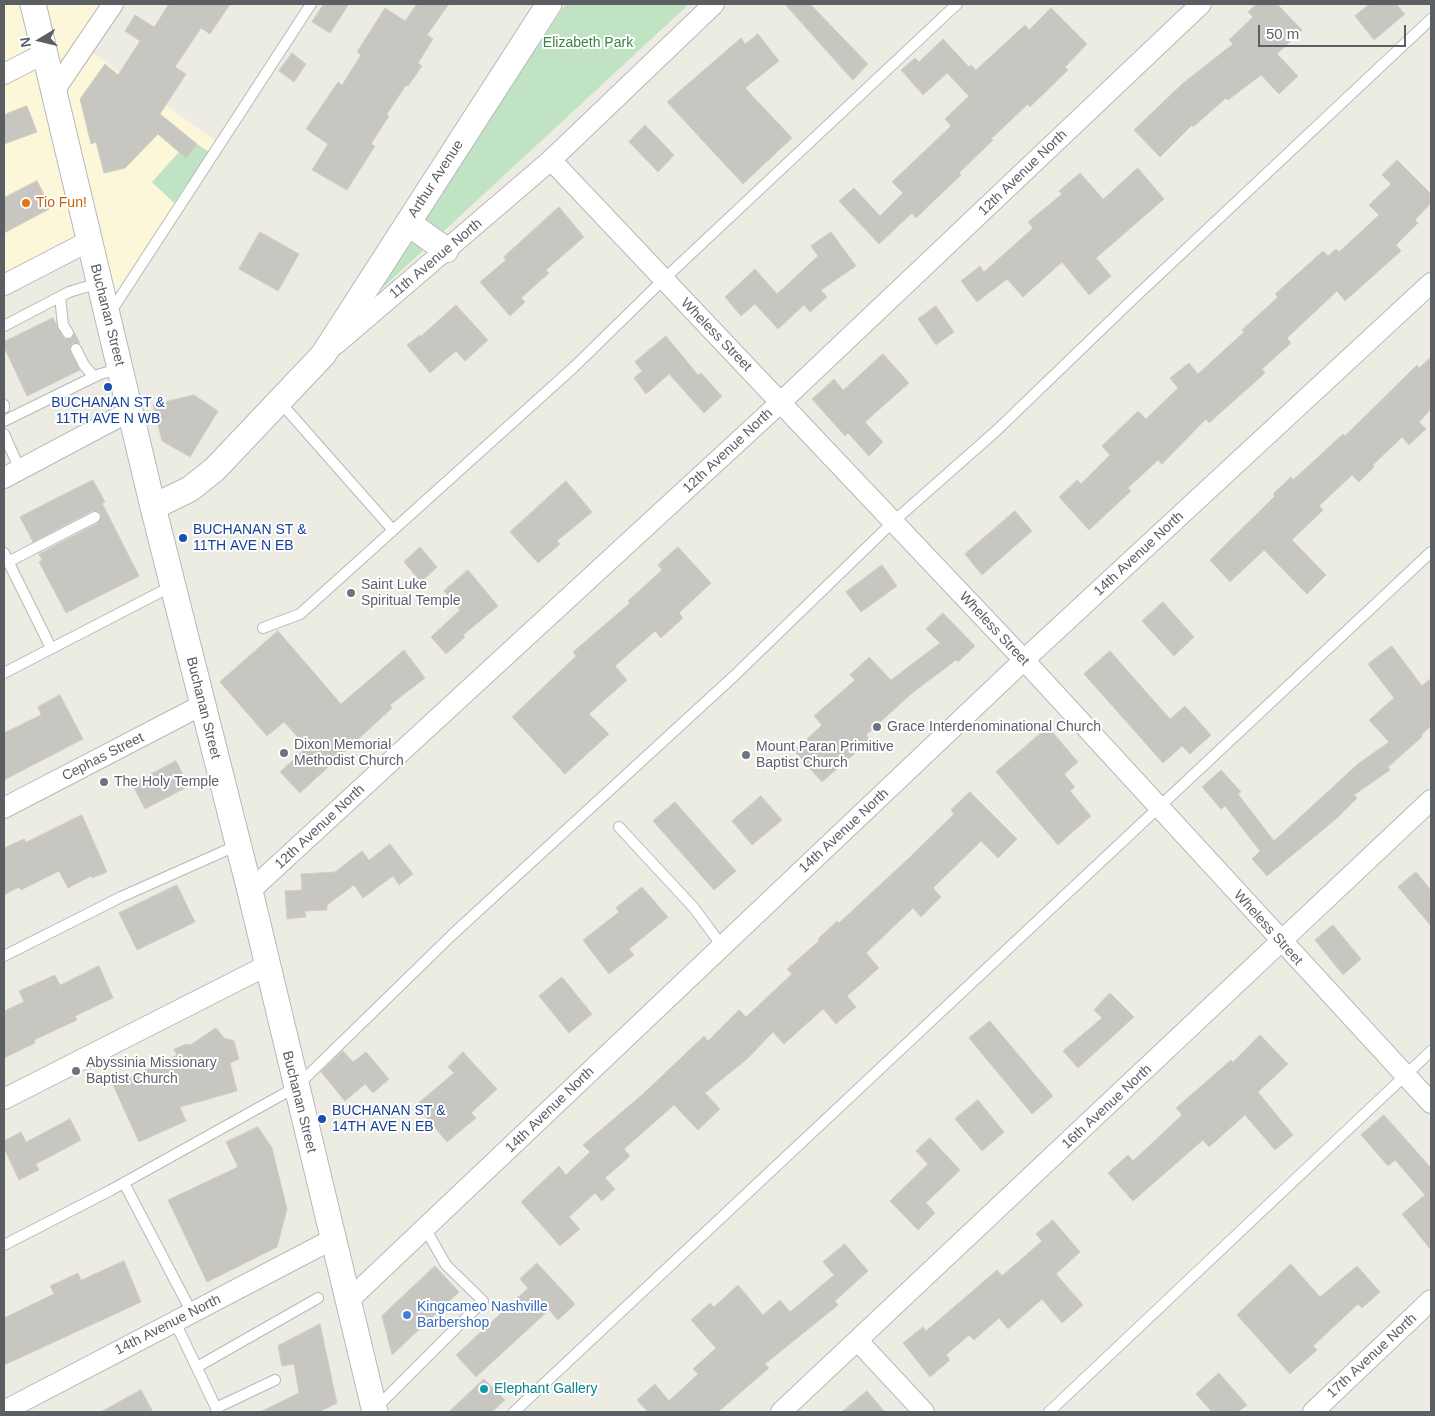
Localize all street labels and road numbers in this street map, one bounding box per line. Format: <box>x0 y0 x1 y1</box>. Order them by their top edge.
street label: 12th Avenue North <box>975 126 1071 220</box>
street label: Arthur Avenue <box>405 137 467 221</box>
street label: 11th Avenue North <box>386 215 486 303</box>
street label: Buchanan Street <box>86 262 128 368</box>
street label: Wheless Street <box>677 295 755 375</box>
street label: 12th Avenue North <box>680 405 776 497</box>
street label: 14th Avenue North <box>1091 508 1187 600</box>
street label: Wheless Street <box>955 589 1033 669</box>
street label: Buchanan Street <box>182 655 224 761</box>
street label: Cephas Street <box>59 729 147 785</box>
street label: 12th Avenue North <box>272 781 368 873</box>
street label: 14th Avenue North <box>796 785 892 877</box>
street label: Wheless Street <box>1230 887 1306 969</box>
street label: Buchanan Street <box>278 1049 320 1155</box>
street label: 16th Avenue North <box>1059 1061 1155 1153</box>
street label: 14th Avenue North <box>502 1063 598 1157</box>
street label: 14th Avenue North <box>112 1291 224 1359</box>
street label: 17th Avenue North <box>1324 1310 1420 1402</box>

